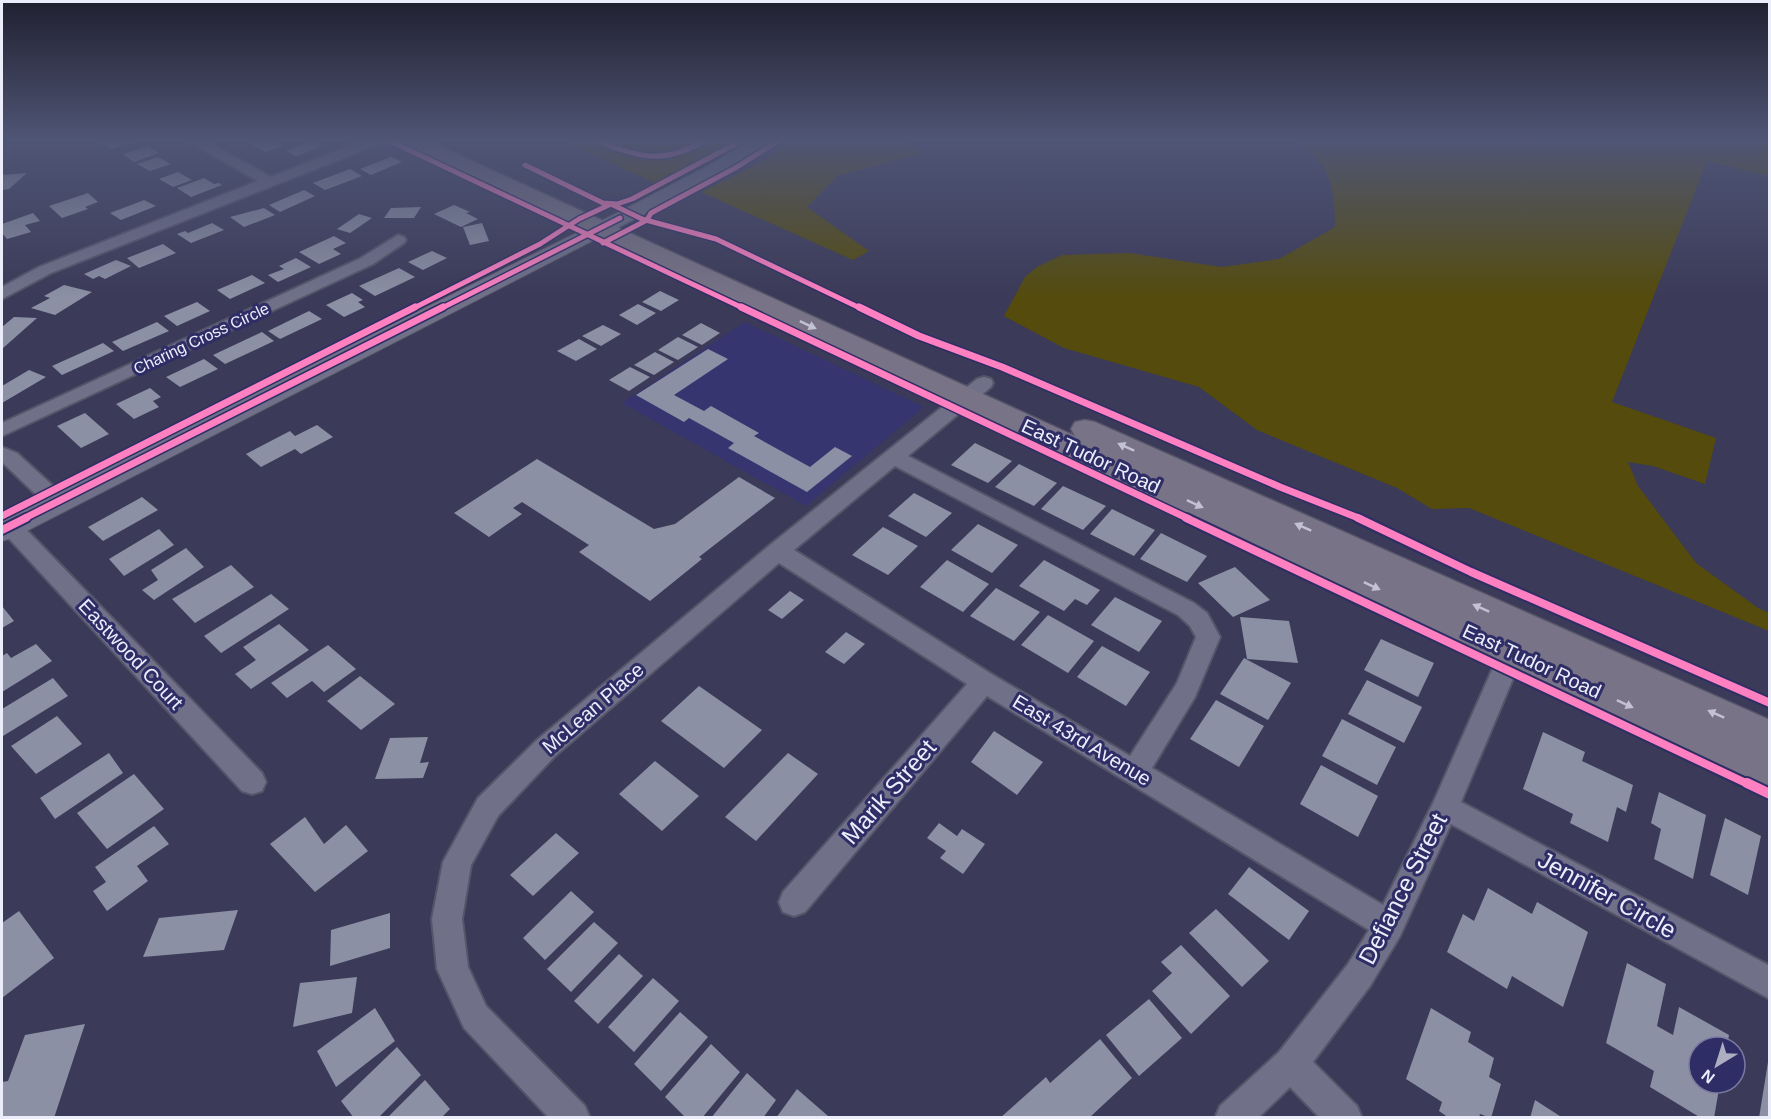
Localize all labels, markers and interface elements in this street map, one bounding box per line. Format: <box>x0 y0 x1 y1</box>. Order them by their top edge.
street label: Charing Cross Circle <box>131 300 272 377</box>
one-way arrow <box>800 320 818 330</box>
street label: East Tudor Road <box>1018 414 1164 498</box>
one-way arrow <box>1116 442 1134 452</box>
one-way arrow <box>1186 500 1203 509</box>
one-way arrow <box>1295 523 1312 532</box>
one-way arrow <box>1363 582 1380 591</box>
street label: Eastwood Court <box>74 594 188 714</box>
one-way arrow <box>1472 602 1490 612</box>
street label: East Tudor Road <box>1459 619 1605 703</box>
street label: McLean Place <box>538 658 648 758</box>
street label: East 43rd Avenue <box>1009 690 1155 790</box>
one-way arrow <box>1616 699 1633 708</box>
one-way arrow <box>1708 709 1725 718</box>
street label: Marik Street <box>836 734 941 849</box>
street label: Defiance Street <box>1353 809 1452 969</box>
street label: Jennifer Circle <box>1534 846 1681 944</box>
north arrow <box>1687 1035 1747 1095</box>
text: N <box>1698 1066 1718 1087</box>

